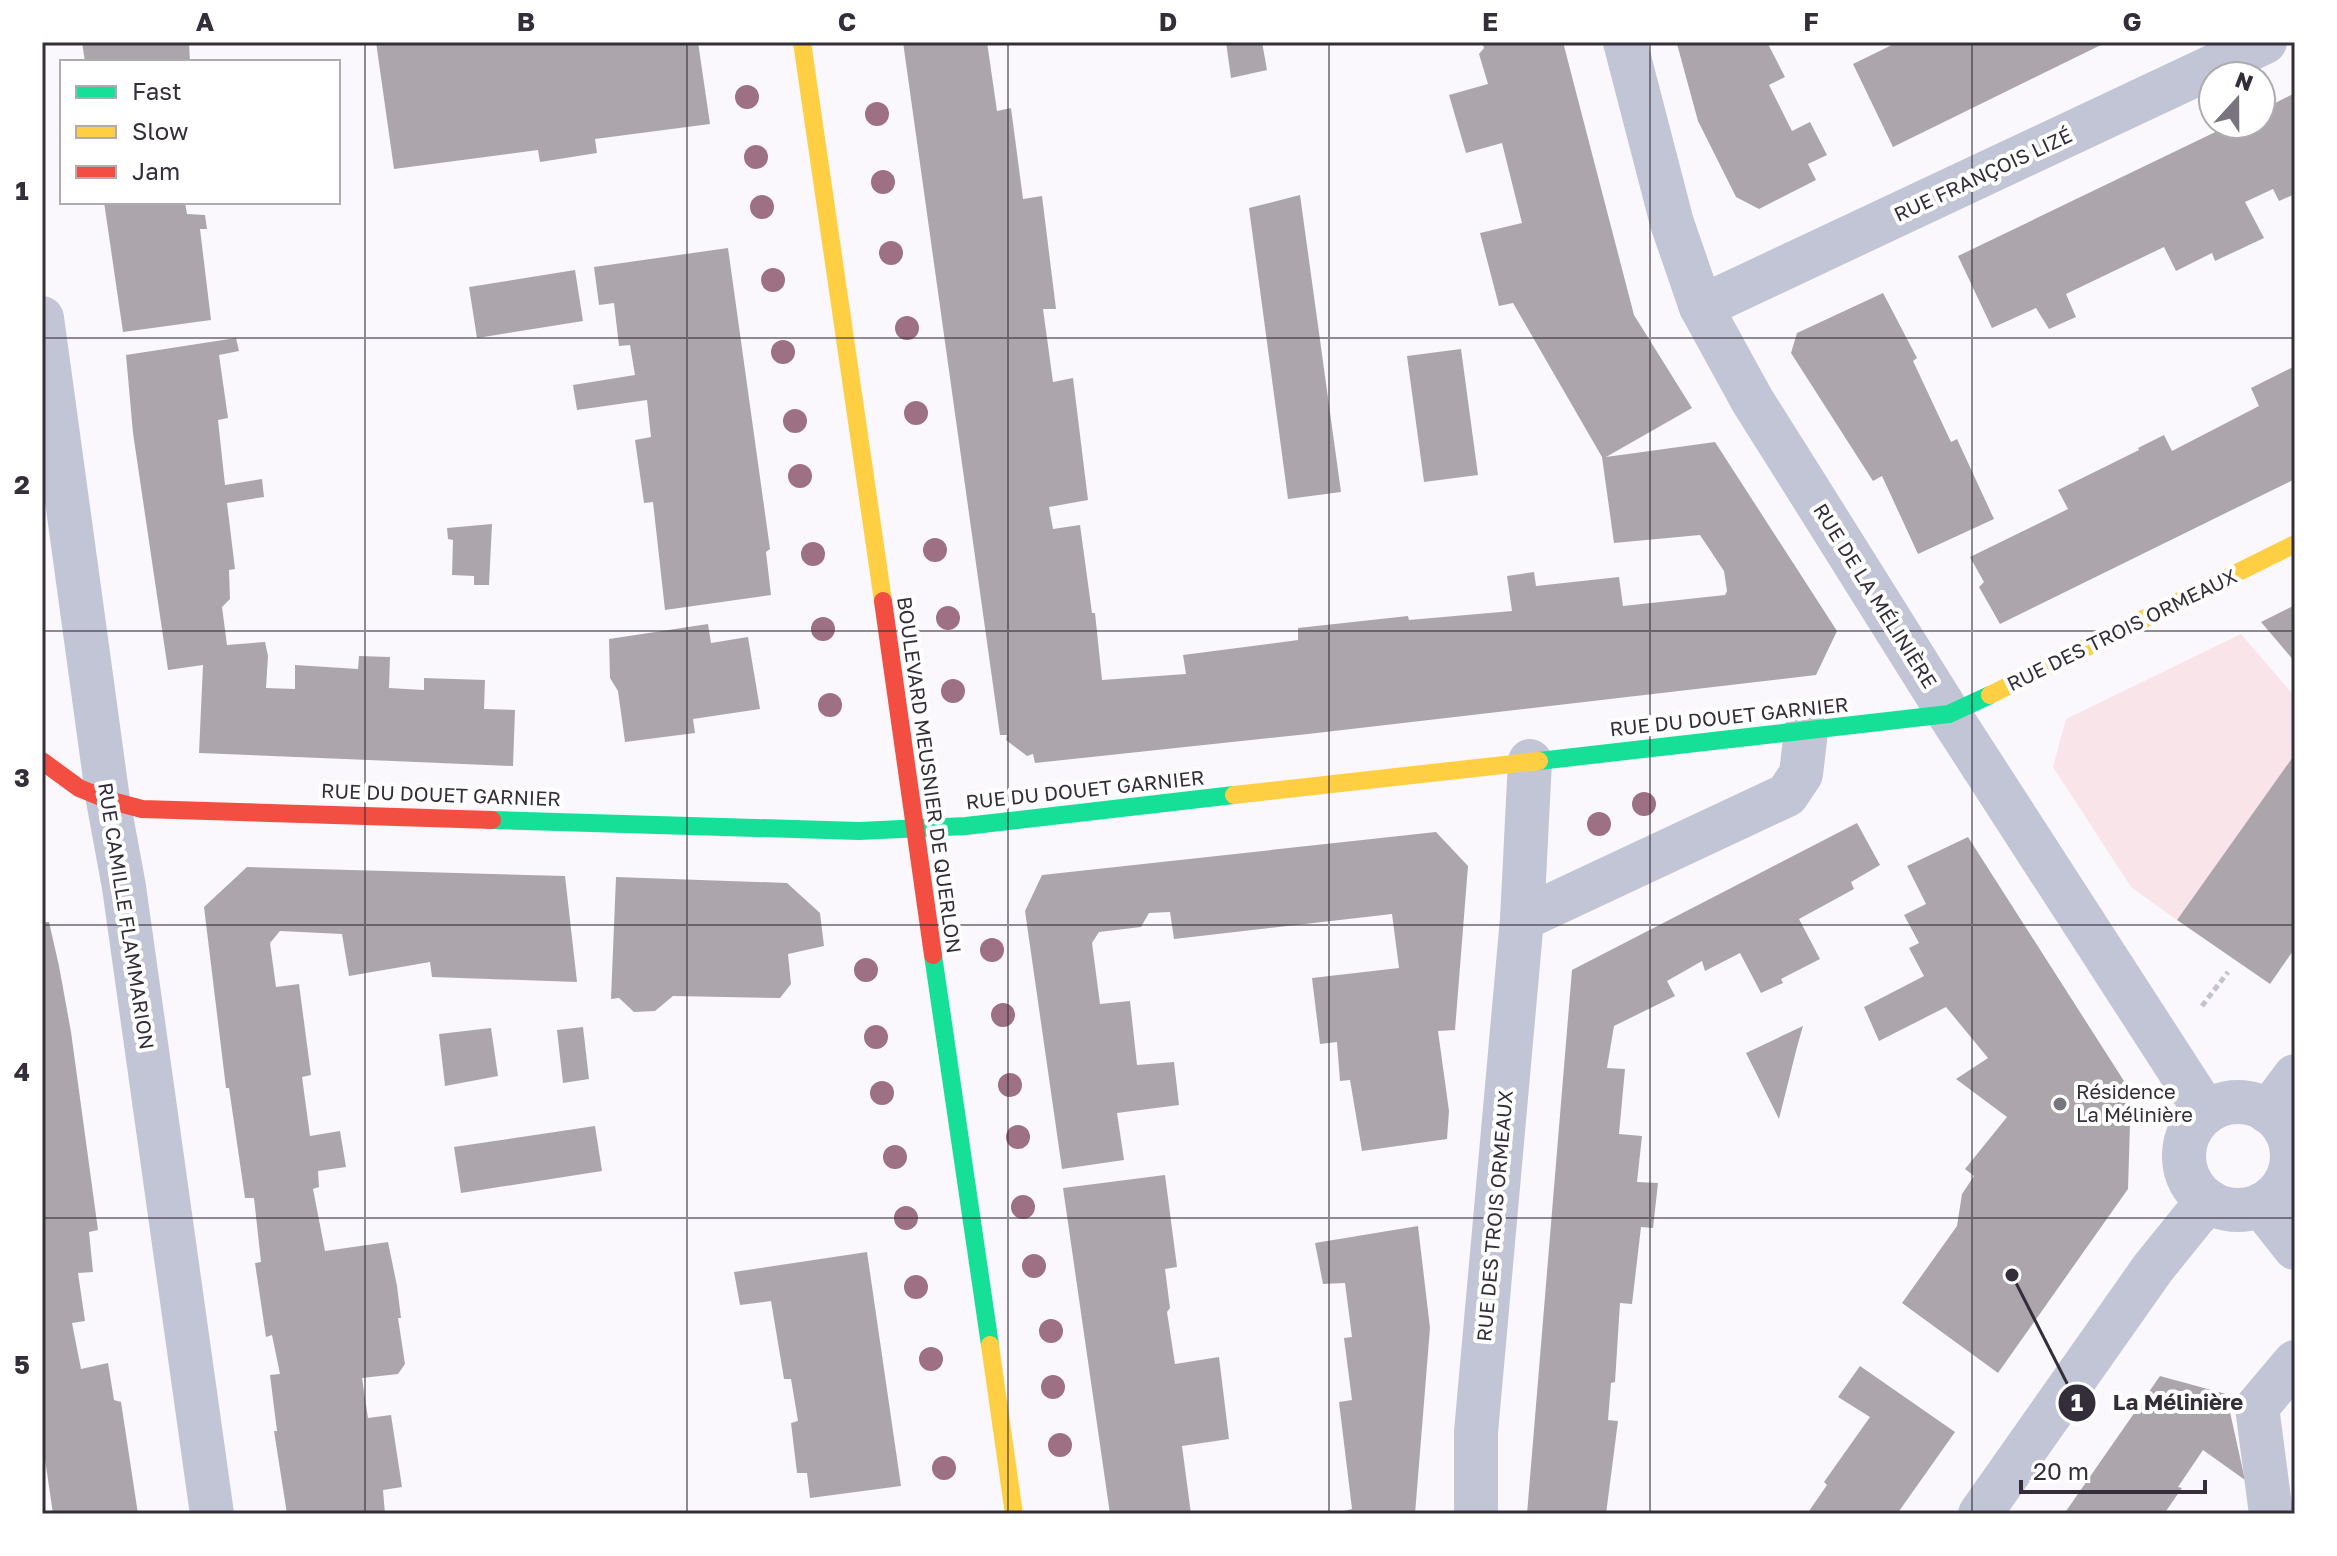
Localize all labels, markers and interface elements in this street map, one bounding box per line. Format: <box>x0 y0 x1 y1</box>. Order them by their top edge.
text: A <box>196 6 215 37</box>
text: B <box>517 6 535 37</box>
text: C <box>838 6 856 37</box>
text: D <box>1159 6 1177 37</box>
text: E <box>1482 6 1498 37</box>
text: F <box>1803 6 1819 37</box>
text: G <box>2122 6 2142 37</box>
legend <box>60 60 340 204</box>
north arrow <box>2197 60 2277 140</box>
text: N <box>2232 65 2257 96</box>
text: Fast <box>132 76 182 105</box>
text: Slow <box>132 116 188 145</box>
street label: RUE FRANÇOIS LIZÉ <box>1890 122 2075 226</box>
text: Jam <box>132 156 180 185</box>
text: 1 <box>15 175 29 206</box>
text: 2 <box>14 469 30 500</box>
street label: RUE DE LA MÉLINIÈRE <box>1809 499 1943 692</box>
street label: RUE DES TROIS ORMEAUX <box>2003 563 2240 695</box>
street label: BOULEVARD MEUSNIER DE QUERLON <box>893 595 967 955</box>
street label: RUE DU DOUET GARNIER <box>1608 692 1849 740</box>
text: 3 <box>14 762 30 793</box>
street label: RUE DU DOUET GARNIER <box>964 765 1205 813</box>
street label: RUE DU DOUET GARNIER <box>321 778 561 810</box>
street label: RUE CAMILLE FLAMMARION <box>94 780 160 1051</box>
text: 4 <box>14 1056 30 1087</box>
place label: Résidence La Mélinière <box>2076 1079 2193 1126</box>
street label: RUE DES TROIS ORMEAUX <box>1471 1089 1517 1343</box>
marker: Résidence La Mélinière <box>2051 1095 2069 1113</box>
text: 5 <box>14 1349 30 1380</box>
callout: La Mélinière <box>2057 1380 2260 1426</box>
text: 1 <box>2071 1387 2083 1416</box>
text: La Mélinière <box>2113 1388 2243 1415</box>
scale bar <box>2021 1444 2205 1494</box>
text: 20 m <box>2033 1456 2089 1485</box>

